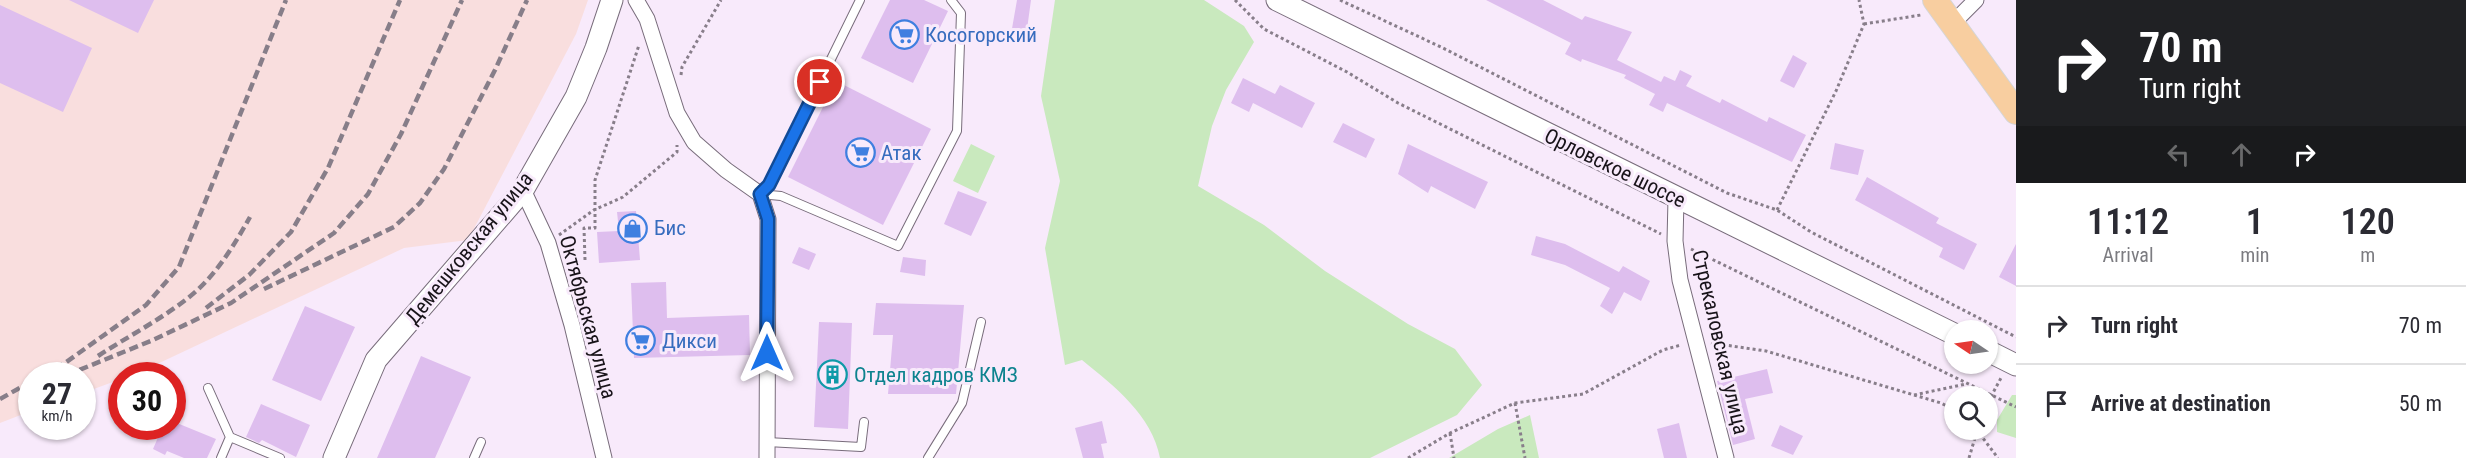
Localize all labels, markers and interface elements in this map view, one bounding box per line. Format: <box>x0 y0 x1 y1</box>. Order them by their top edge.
supermarket icon: Косогорский <box>888 19 920 51</box>
place label: Косогорский <box>925 23 1037 47</box>
text: 70 m <box>2139 23 2222 72</box>
icon: right <box>2040 24 2118 102</box>
pin <box>794 56 845 107</box>
icon: arrive <box>803 65 836 98</box>
text: Turn right <box>2139 73 2241 105</box>
street label: Орловское шоссе <box>1541 123 1690 213</box>
supermarket icon: Атак <box>844 137 876 169</box>
icon: left <box>2162 138 2195 171</box>
icon: ahead <box>2225 138 2258 171</box>
icon: right <box>2288 138 2321 171</box>
place label: Атак <box>881 141 921 165</box>
street label: Демешковская улица <box>400 167 538 329</box>
text: 11:12 <box>2087 201 2169 243</box>
text: 1 <box>2246 201 2264 243</box>
text: 120 <box>2341 201 2395 243</box>
shop icon: Бис <box>617 212 649 244</box>
place label: Бис <box>654 216 686 240</box>
street label: Октябрьская улица <box>555 233 621 401</box>
text: Arrival <box>2103 243 2154 267</box>
text: min <box>2240 243 2269 267</box>
text: m <box>2360 243 2375 267</box>
street label: Стрекаловская улица <box>1687 247 1753 437</box>
icon: right <box>2040 309 2073 342</box>
text: Turn right <box>2091 313 2178 338</box>
text: 70 m <box>2399 313 2442 338</box>
north arrow <box>1944 320 1998 374</box>
map controls <box>1944 320 1998 440</box>
position arrow <box>735 321 799 385</box>
supermarket icon: Дикси <box>625 325 657 357</box>
place label: Дикси <box>662 329 717 353</box>
building icon: Отдел кадров КМЗ <box>817 359 849 391</box>
speed limit sign: 30 <box>108 362 186 440</box>
place label: Отдел кадров КМЗ <box>854 363 1018 387</box>
text: 27 <box>42 376 72 411</box>
button: search <box>1944 386 1998 440</box>
icon: arrive <box>2040 387 2073 420</box>
text: Arrive at destination <box>2091 391 2271 416</box>
text: 50 m <box>2399 391 2442 416</box>
text: km/h <box>42 407 72 425</box>

